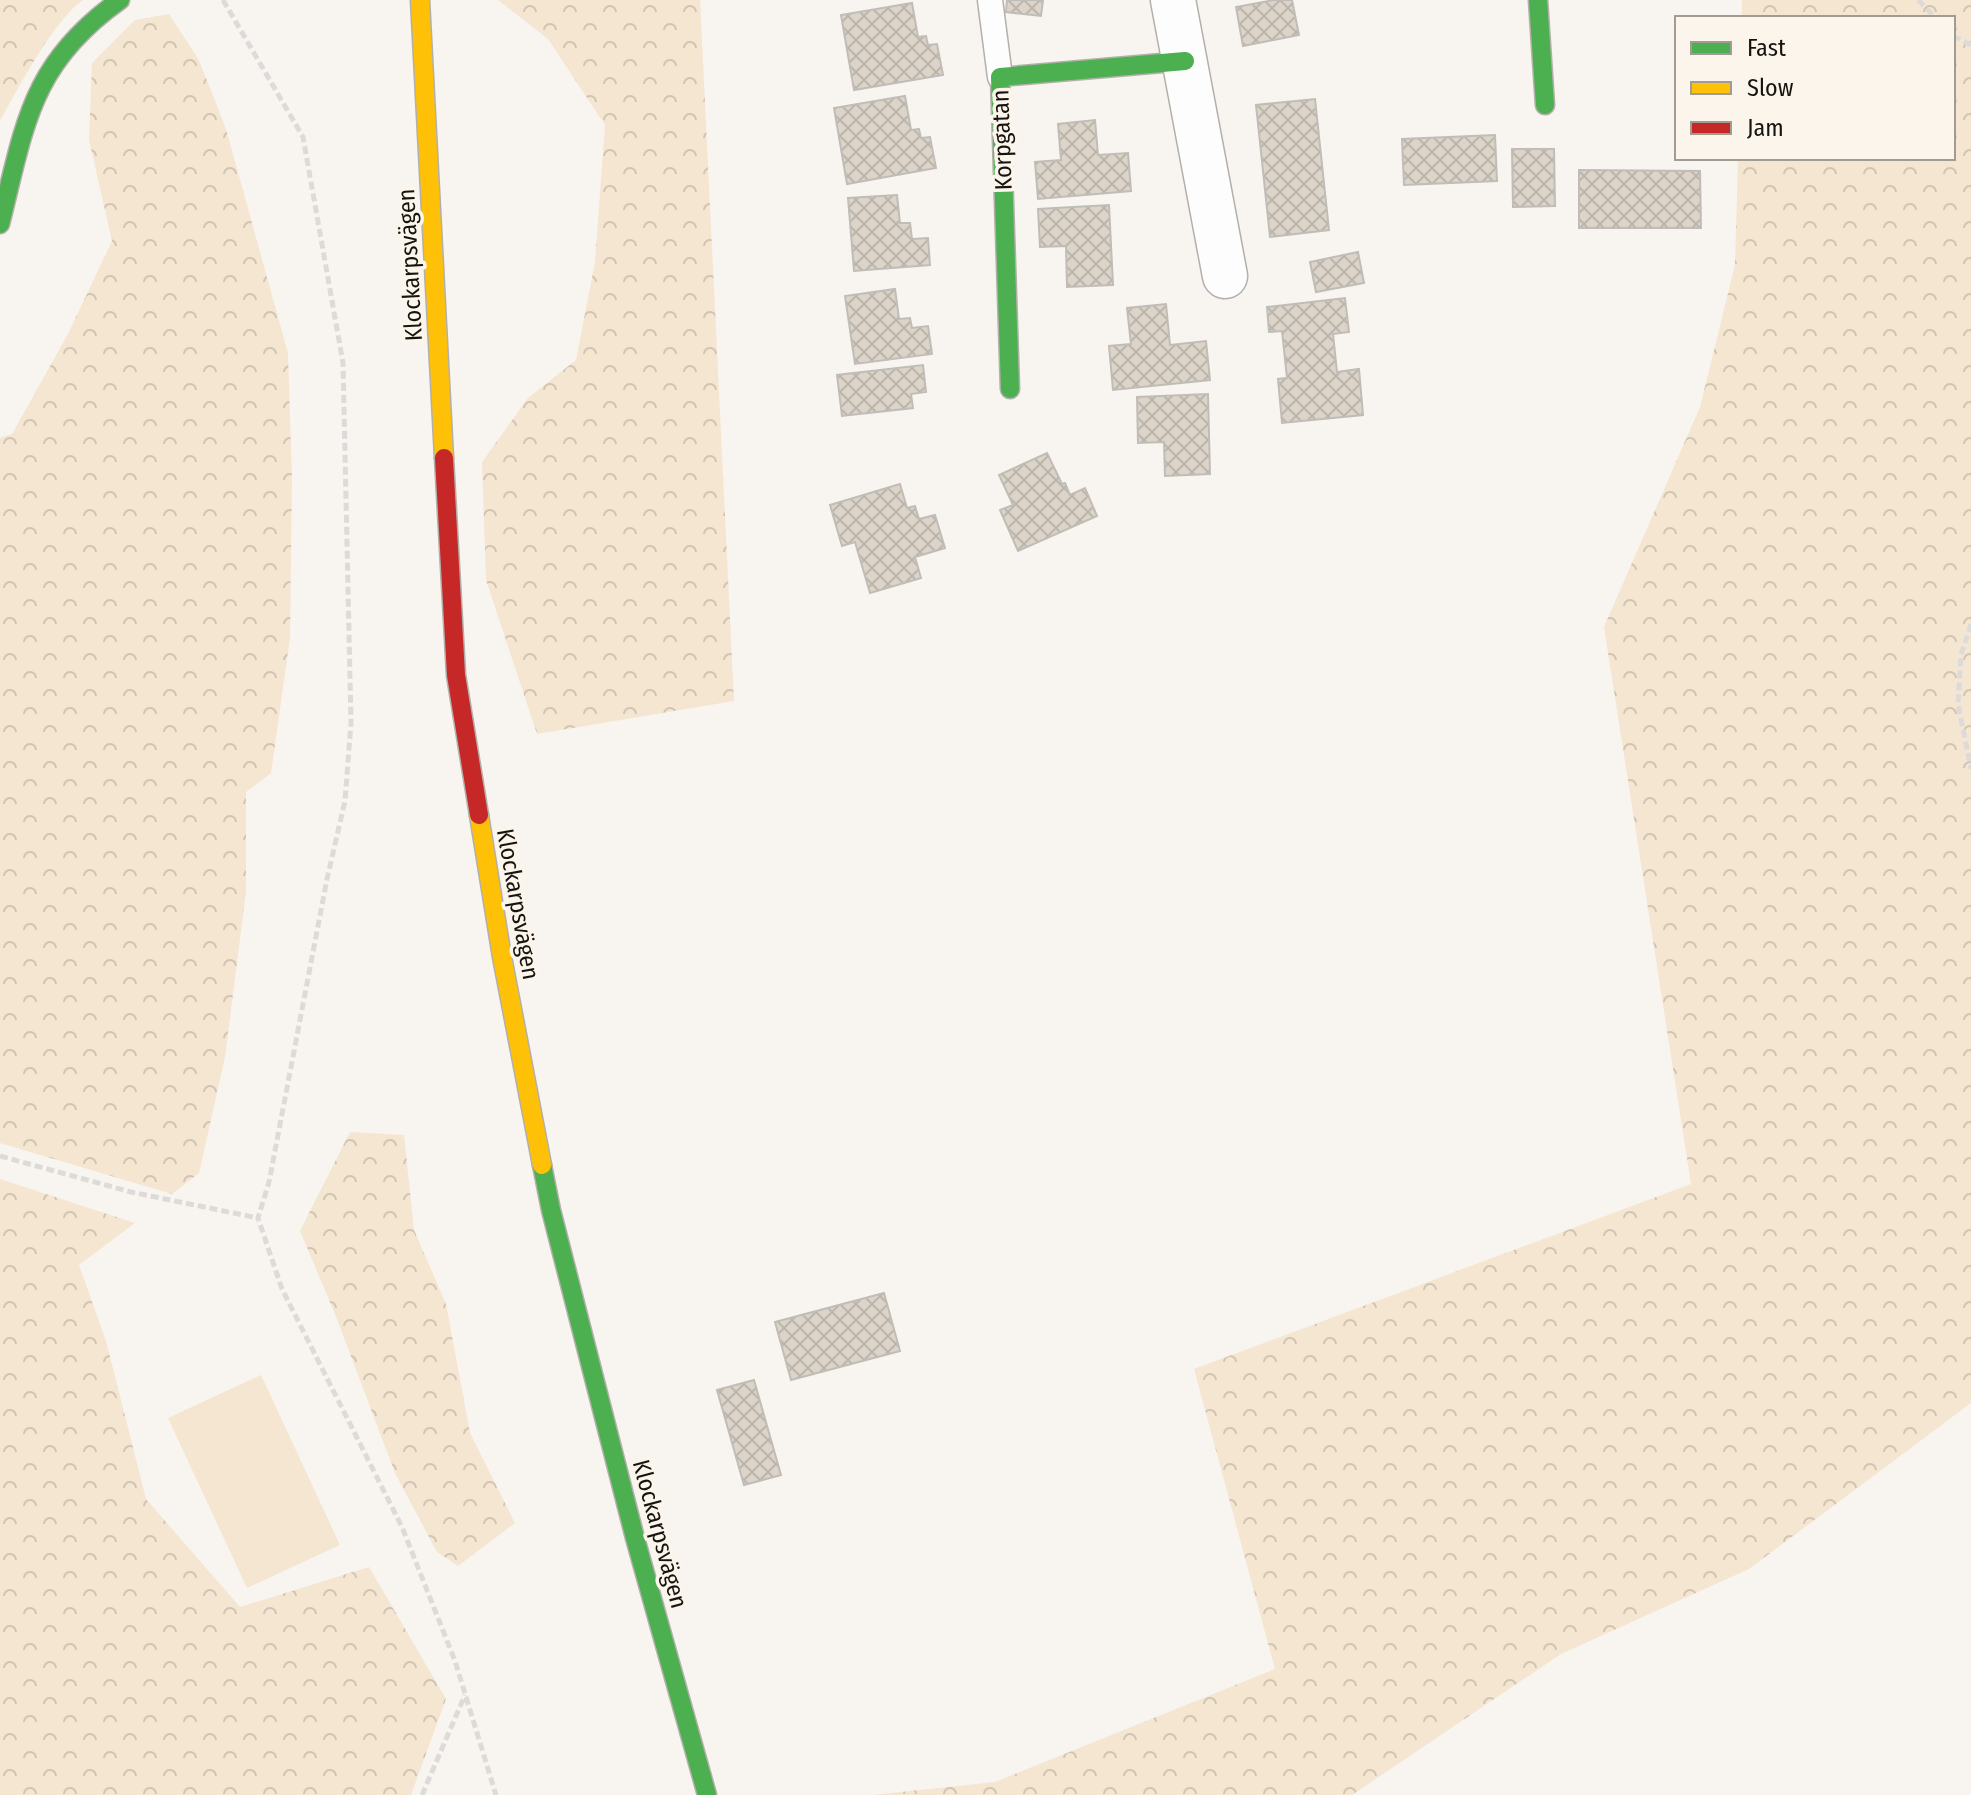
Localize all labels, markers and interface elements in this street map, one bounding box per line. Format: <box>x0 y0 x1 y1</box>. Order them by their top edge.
legend <box>1675 16 1955 160</box>
text: Fast <box>1747 34 1786 62</box>
text: Slow <box>1747 74 1794 102</box>
street label: Korpgatan <box>986 89 1018 191</box>
text: Jam <box>1747 114 1784 142</box>
street label: Klockarpsvägen <box>392 188 428 342</box>
street label: Klockarpsvägen <box>491 826 545 982</box>
street label: Klockarpsvägen <box>627 1457 693 1611</box>

